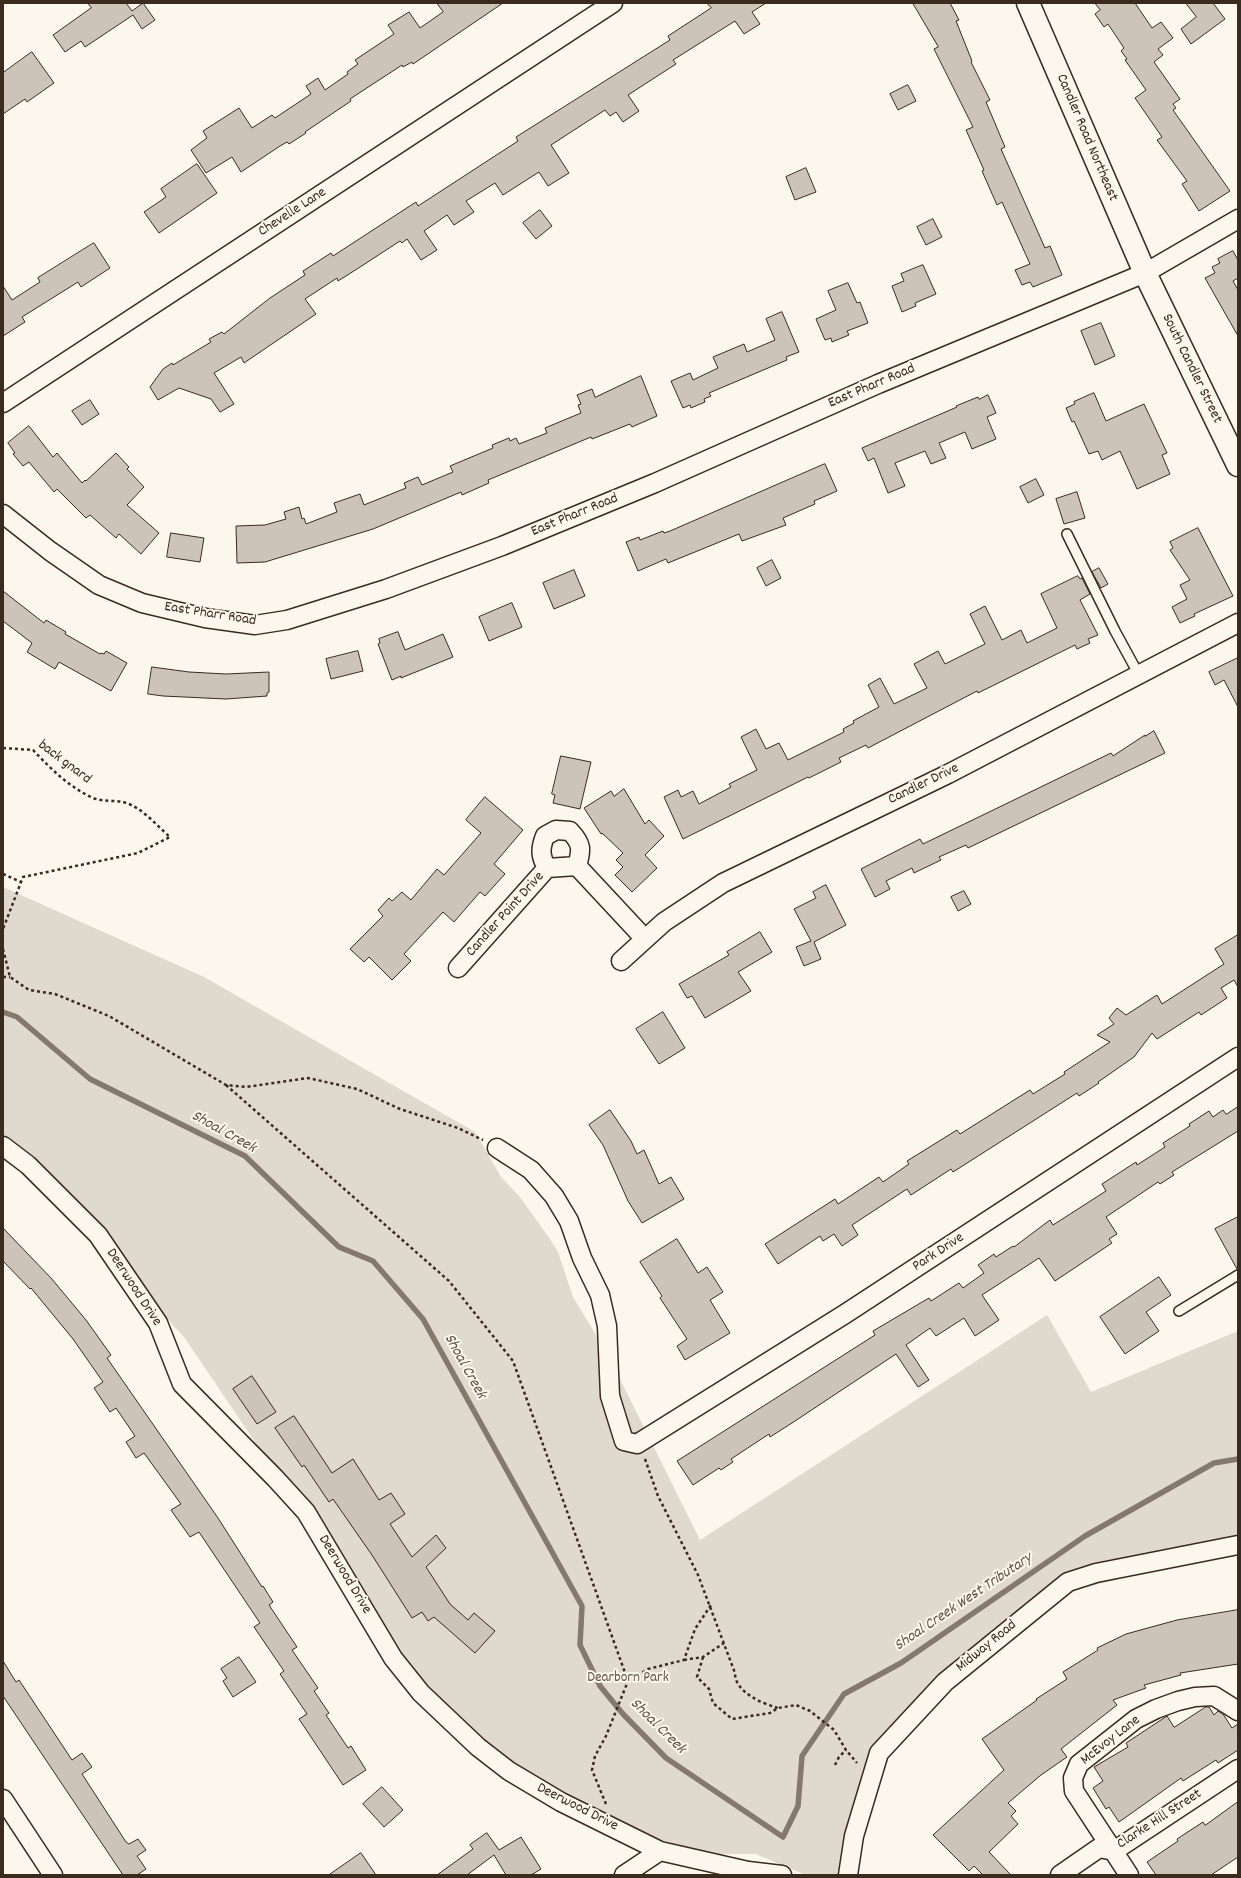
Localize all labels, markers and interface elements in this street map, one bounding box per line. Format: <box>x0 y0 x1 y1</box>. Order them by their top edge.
street label: Candler Road Northeast <box>1051 72 1121 204</box>
street label: Chevelle Lane <box>256 184 330 242</box>
street label: South Candler Street <box>1157 311 1225 427</box>
street label: East Pharr Road <box>826 361 918 413</box>
street label: East Pharr Road <box>529 490 621 542</box>
street label: East Pharr Road <box>163 599 257 631</box>
street label: back gnard <box>34 737 94 789</box>
street label: Candler Drive <box>886 760 962 810</box>
street label: Candler Point Drive <box>463 869 549 961</box>
water label: Shoal Creek <box>187 1107 259 1159</box>
street label: Park Drive <box>910 1230 968 1276</box>
street label: Deerwood Drive <box>101 1246 165 1330</box>
water label: Shoal Creek <box>438 1331 490 1403</box>
street label: Deerwood Drive <box>313 1532 375 1618</box>
water label: Shoal Creek West Tributary <box>891 1550 1037 1656</box>
street label: Midway Road <box>953 1617 1021 1677</box>
park label: Dearborn Park <box>587 1670 669 1688</box>
water label: Shoal Creek <box>625 1695 689 1759</box>
street label: McEvoy Lane <box>1078 1712 1144 1770</box>
street label: Deerwood Drive <box>533 1780 621 1836</box>
street label: Clarke Hill Street <box>1114 1786 1206 1854</box>

